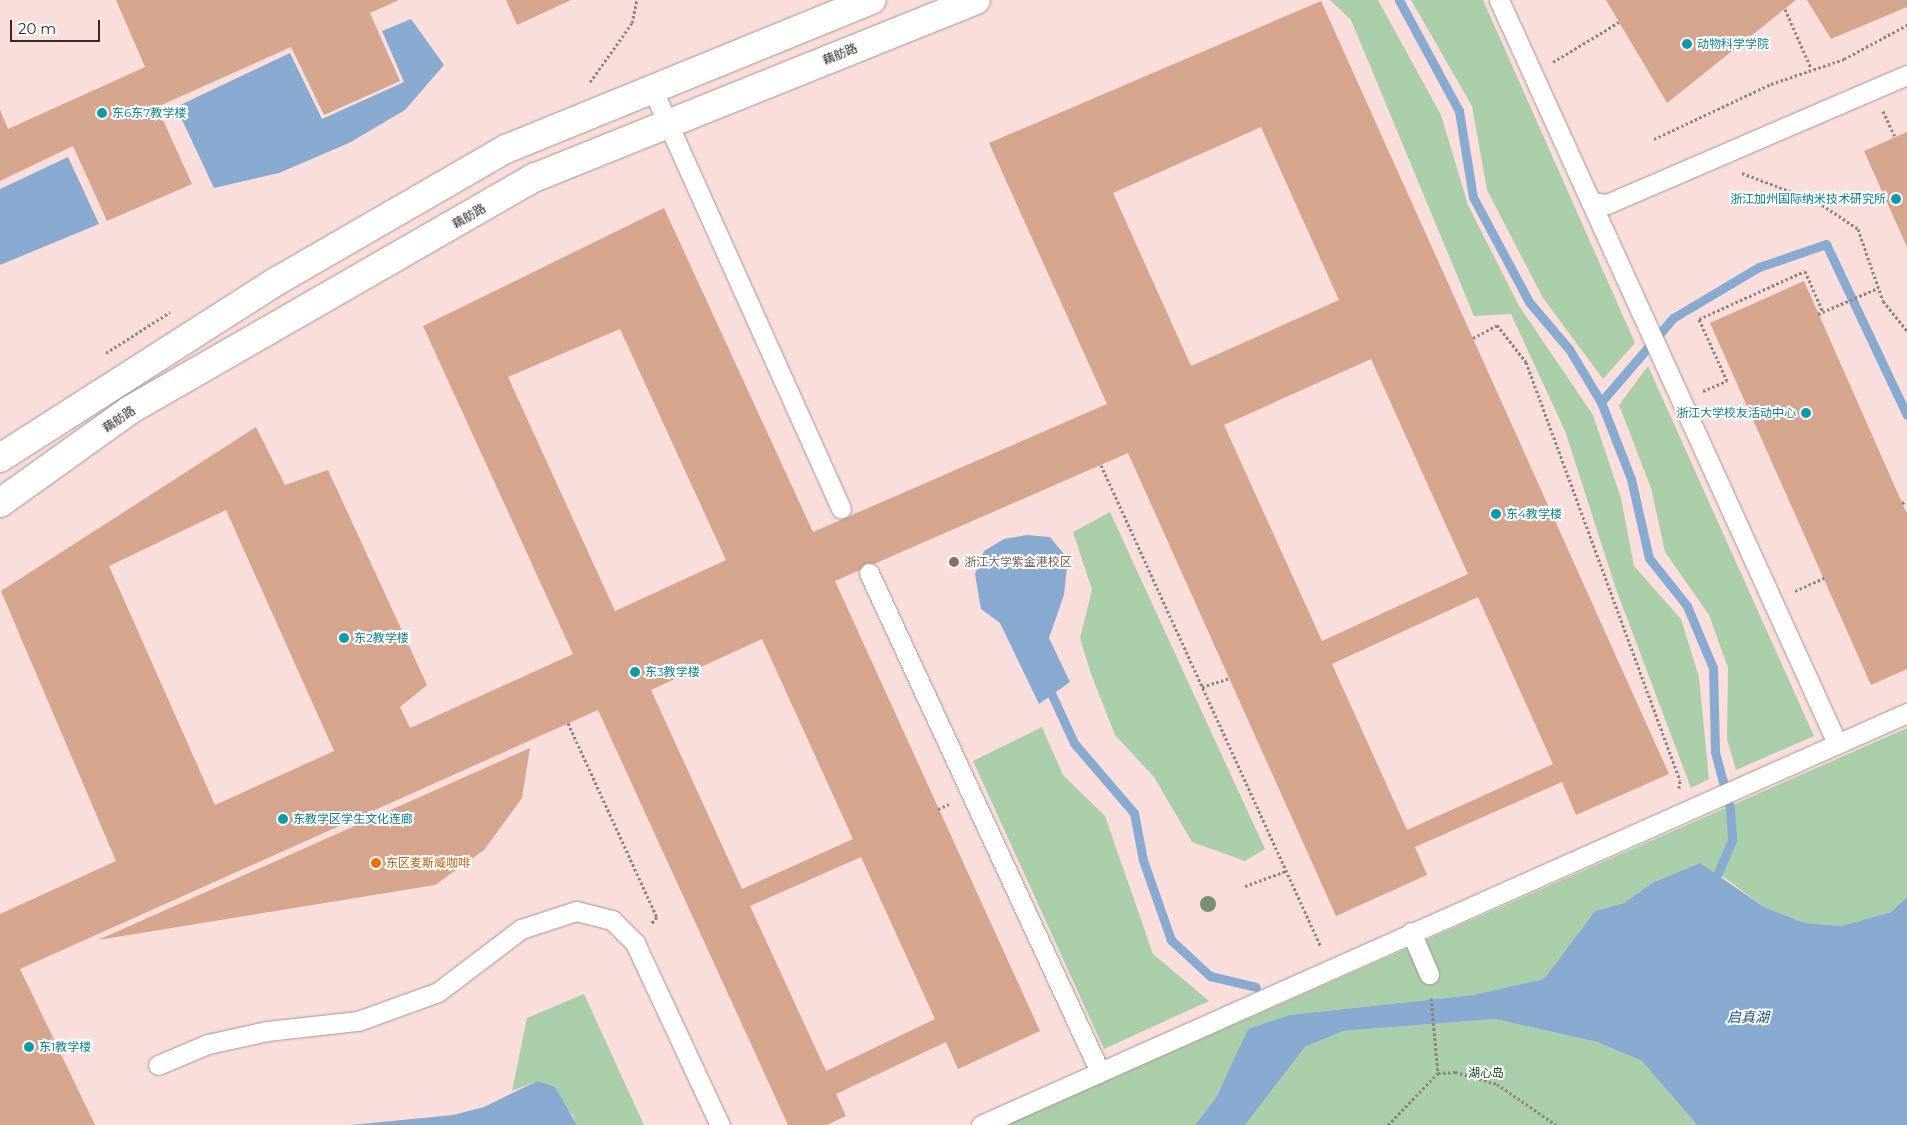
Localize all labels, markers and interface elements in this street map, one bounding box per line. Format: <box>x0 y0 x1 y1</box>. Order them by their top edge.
scale bar <box>12 10 102 42</box>
text: 20 m <box>18 19 56 38</box>
place label: 动物科学学院 <box>1697 37 1769 51</box>
marker: 动物科学学院 <box>1681 38 1693 50</box>
street label: 藕舫路 <box>821 41 859 67</box>
place label: 东6东7教学楼 <box>112 106 186 120</box>
marker: 东6东7教学楼 <box>96 107 108 119</box>
place label: 浙江加州国际纳米技术研究所 <box>1730 192 1886 206</box>
marker: 浙江加州国际纳米技术研究所 <box>1890 193 1902 205</box>
street label: 藕舫路 <box>450 201 488 231</box>
street label: 藕舫路 <box>100 403 138 435</box>
place label: 浙江大学校友活动中心 <box>1676 406 1796 420</box>
marker: 浙江大学校友活动中心 <box>1800 407 1812 419</box>
place label: 东4教学楼 <box>1506 507 1562 521</box>
marker: 东4教学楼 <box>1490 508 1502 520</box>
place label: 浙江大学紫金港校区 <box>964 555 1072 569</box>
marker: 浙江大学紫金港校区 <box>948 556 960 568</box>
place label: 东2教学楼 <box>354 631 409 645</box>
marker: 东2教学楼 <box>338 632 350 644</box>
place label: 东3教学楼 <box>645 665 700 679</box>
marker: 东3教学楼 <box>629 666 641 678</box>
place label: 东教学区学生文化连廊 <box>293 812 413 826</box>
marker: 东教学区学生文化连廊 <box>277 813 289 825</box>
place label: 东区麦斯威咖啡 <box>386 856 470 870</box>
marker: 东区麦斯威咖啡 <box>370 857 382 869</box>
water label: 启真湖 <box>1727 1009 1769 1025</box>
place label: 东1教学楼 <box>39 1040 91 1054</box>
marker: 东1教学楼 <box>23 1041 35 1053</box>
park label: 湖心岛 <box>1468 1066 1504 1080</box>

